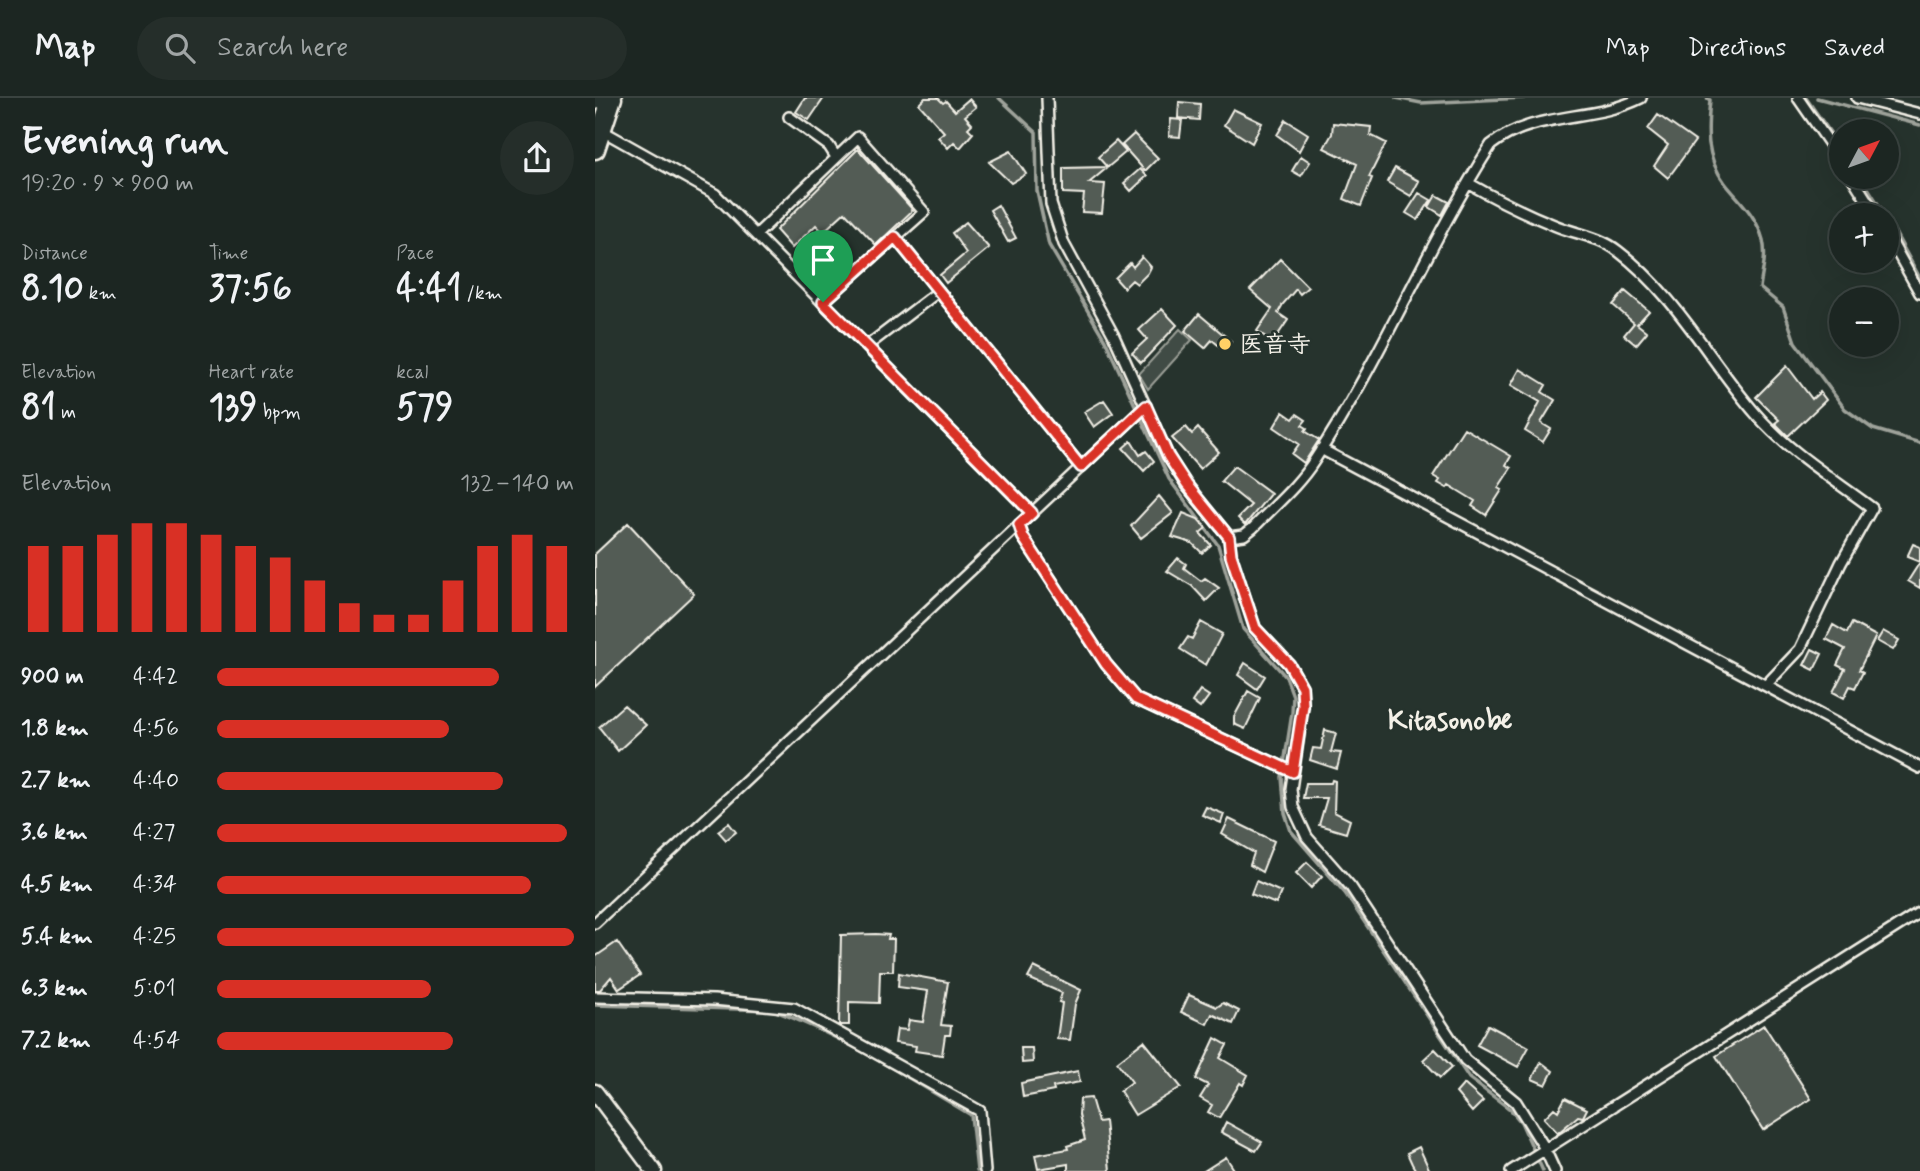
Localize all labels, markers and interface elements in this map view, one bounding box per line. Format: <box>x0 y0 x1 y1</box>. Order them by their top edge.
search box <box>137 17 627 80</box>
text: Map <box>35 26 95 70</box>
icon: search <box>161 29 199 67</box>
text: Search here <box>217 31 348 65</box>
text: Map <box>1606 33 1650 64</box>
text: Directions <box>1688 33 1786 64</box>
text: Saved <box>1824 33 1885 64</box>
text: Evening run <box>21 118 228 167</box>
north arrow <box>1829 119 1899 189</box>
map controls <box>1829 119 1899 357</box>
button: share <box>500 121 574 195</box>
text: 19:20 · 9 × 900 m <box>21 169 194 199</box>
button: + <box>1829 203 1899 273</box>
pin <box>793 230 853 302</box>
text: Distance <box>21 241 88 266</box>
text: Time <box>209 241 248 266</box>
text: Pace <box>396 241 434 266</box>
icon: arrive <box>804 241 842 279</box>
text: 8.10 <box>21 266 84 312</box>
text: 37:56 <box>209 266 292 312</box>
text: 4:41 <box>396 266 461 312</box>
text: km <box>84 281 117 306</box>
text: /km <box>461 281 503 306</box>
button: − <box>1829 287 1899 357</box>
place label: 医音寺 <box>1239 330 1311 361</box>
marker: 医音寺 <box>1217 336 1233 352</box>
text: Elevation <box>21 360 96 385</box>
text: Heart rate <box>209 360 294 385</box>
text: kcal <box>396 360 428 385</box>
text: 81 <box>21 385 56 431</box>
text: 139 <box>209 385 258 431</box>
text: 579 <box>396 385 453 431</box>
text: m <box>56 400 76 425</box>
text: bpm <box>258 400 301 425</box>
text: Elevation <box>21 469 112 499</box>
text: 132–140 m <box>460 469 574 499</box>
text: 900 m <box>21 662 84 692</box>
text: 4:42 <box>133 662 178 692</box>
district label: Kitasonobe <box>1388 703 1512 740</box>
text: 1.8 km <box>21 714 89 744</box>
text: 4:56 <box>133 714 179 744</box>
text: 2.7 km <box>21 766 91 796</box>
text: 4:40 <box>133 766 179 796</box>
text: 3.6 km <box>21 818 88 848</box>
text: 4:27 <box>133 818 175 848</box>
text: 4.5 km <box>21 870 93 900</box>
text: 4:34 <box>133 870 177 900</box>
text: 5.4 km <box>21 922 93 952</box>
text: 4:25 <box>133 922 176 952</box>
text: 6.3 km <box>21 974 88 1004</box>
text: 5:01 <box>133 974 176 1004</box>
text: 7.2 km <box>21 1026 91 1056</box>
text: 4:54 <box>133 1026 180 1056</box>

